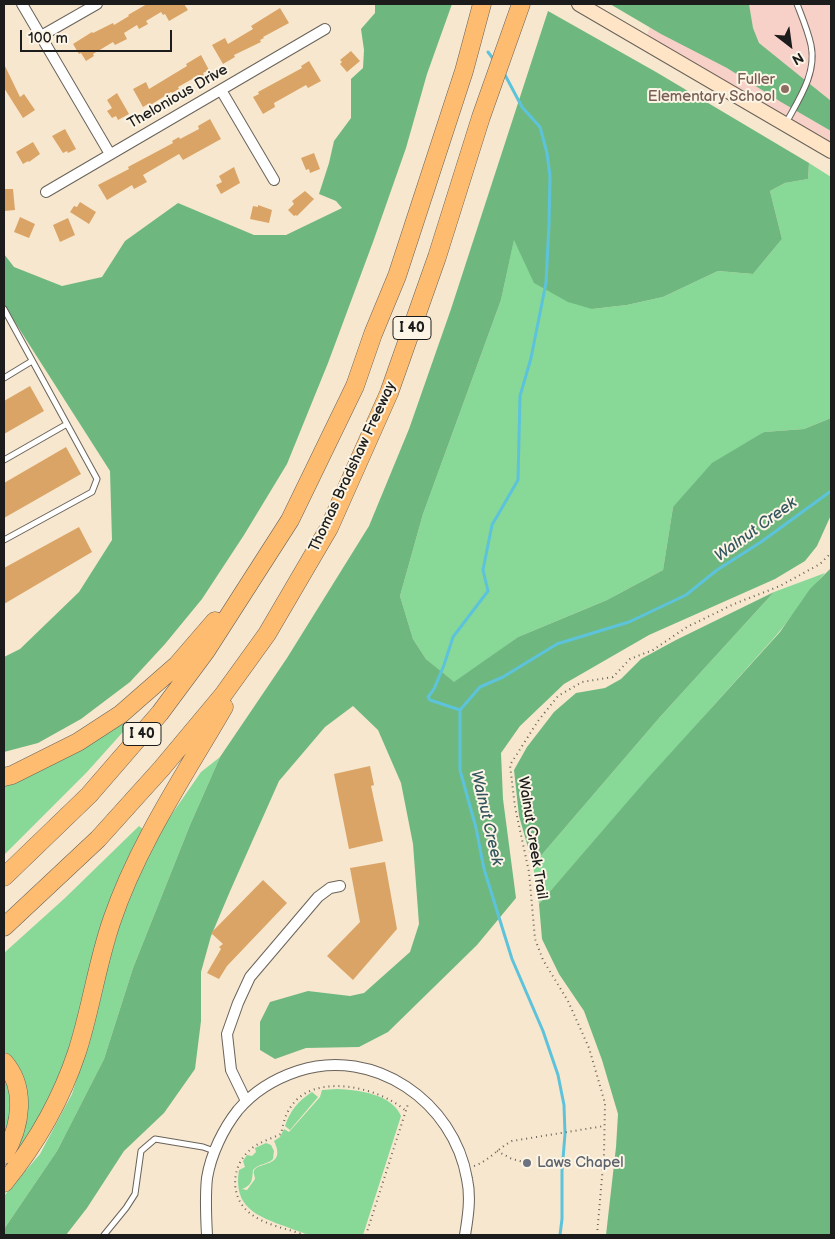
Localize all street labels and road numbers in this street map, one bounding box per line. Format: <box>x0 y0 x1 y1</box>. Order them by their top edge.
street label: Thelonious Drive <box>125 61 231 133</box>
road number: I 40 <box>393 316 431 339</box>
street label: Thomas Bradshaw Freeway <box>306 379 400 555</box>
road number: I 40 <box>123 722 161 746</box>
street label: Walnut Creek Trail <box>513 775 551 901</box>

